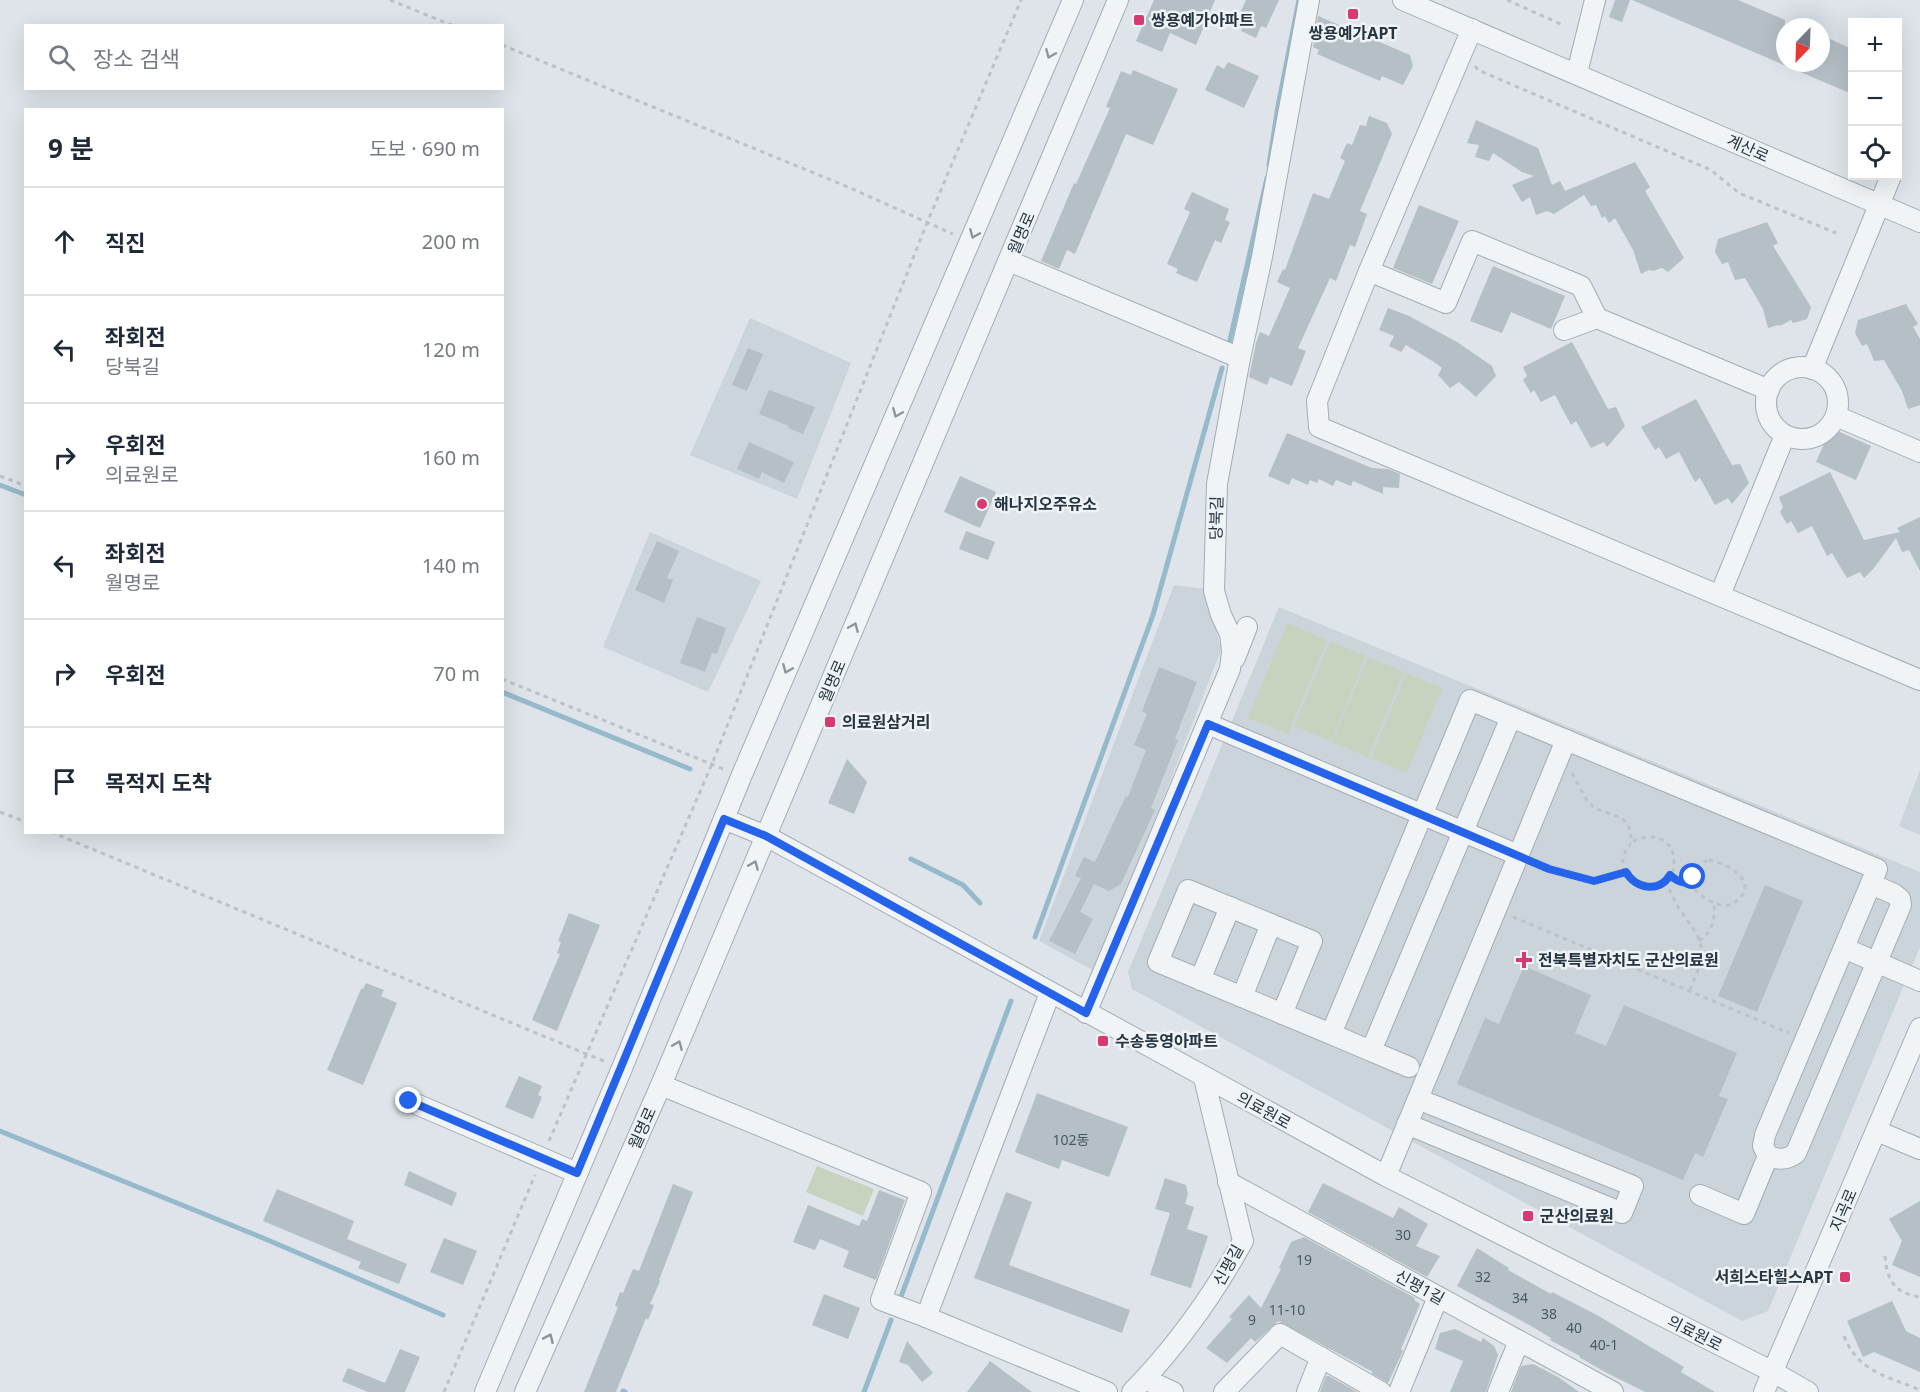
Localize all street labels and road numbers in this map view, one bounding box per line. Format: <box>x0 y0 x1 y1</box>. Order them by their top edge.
street label: 계산로 <box>1723 129 1773 167</box>
street label: 월명로 <box>1002 208 1040 258</box>
street label: 당북길 <box>1205 496 1227 540</box>
street label: 월명로 <box>813 656 851 706</box>
street label: 의료원로 <box>1233 1086 1295 1134</box>
street label: 월명로 <box>623 1103 661 1153</box>
street label: 지곡로 <box>1824 1185 1862 1235</box>
street label: 신평길 <box>1208 1240 1248 1290</box>
street label: 신평1길 <box>1391 1264 1449 1310</box>
street label: 의료원로 <box>1664 1310 1726 1356</box>

